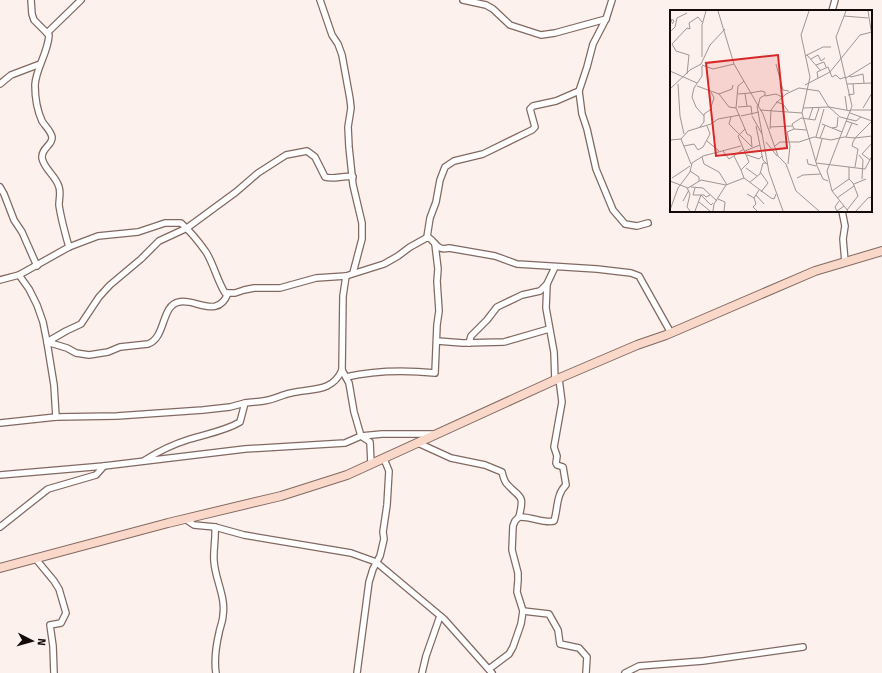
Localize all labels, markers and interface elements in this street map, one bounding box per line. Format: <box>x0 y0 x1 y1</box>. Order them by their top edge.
inset map <box>670 10 872 212</box>
north arrow <box>12 621 52 661</box>
text: N <box>35 638 48 646</box>

